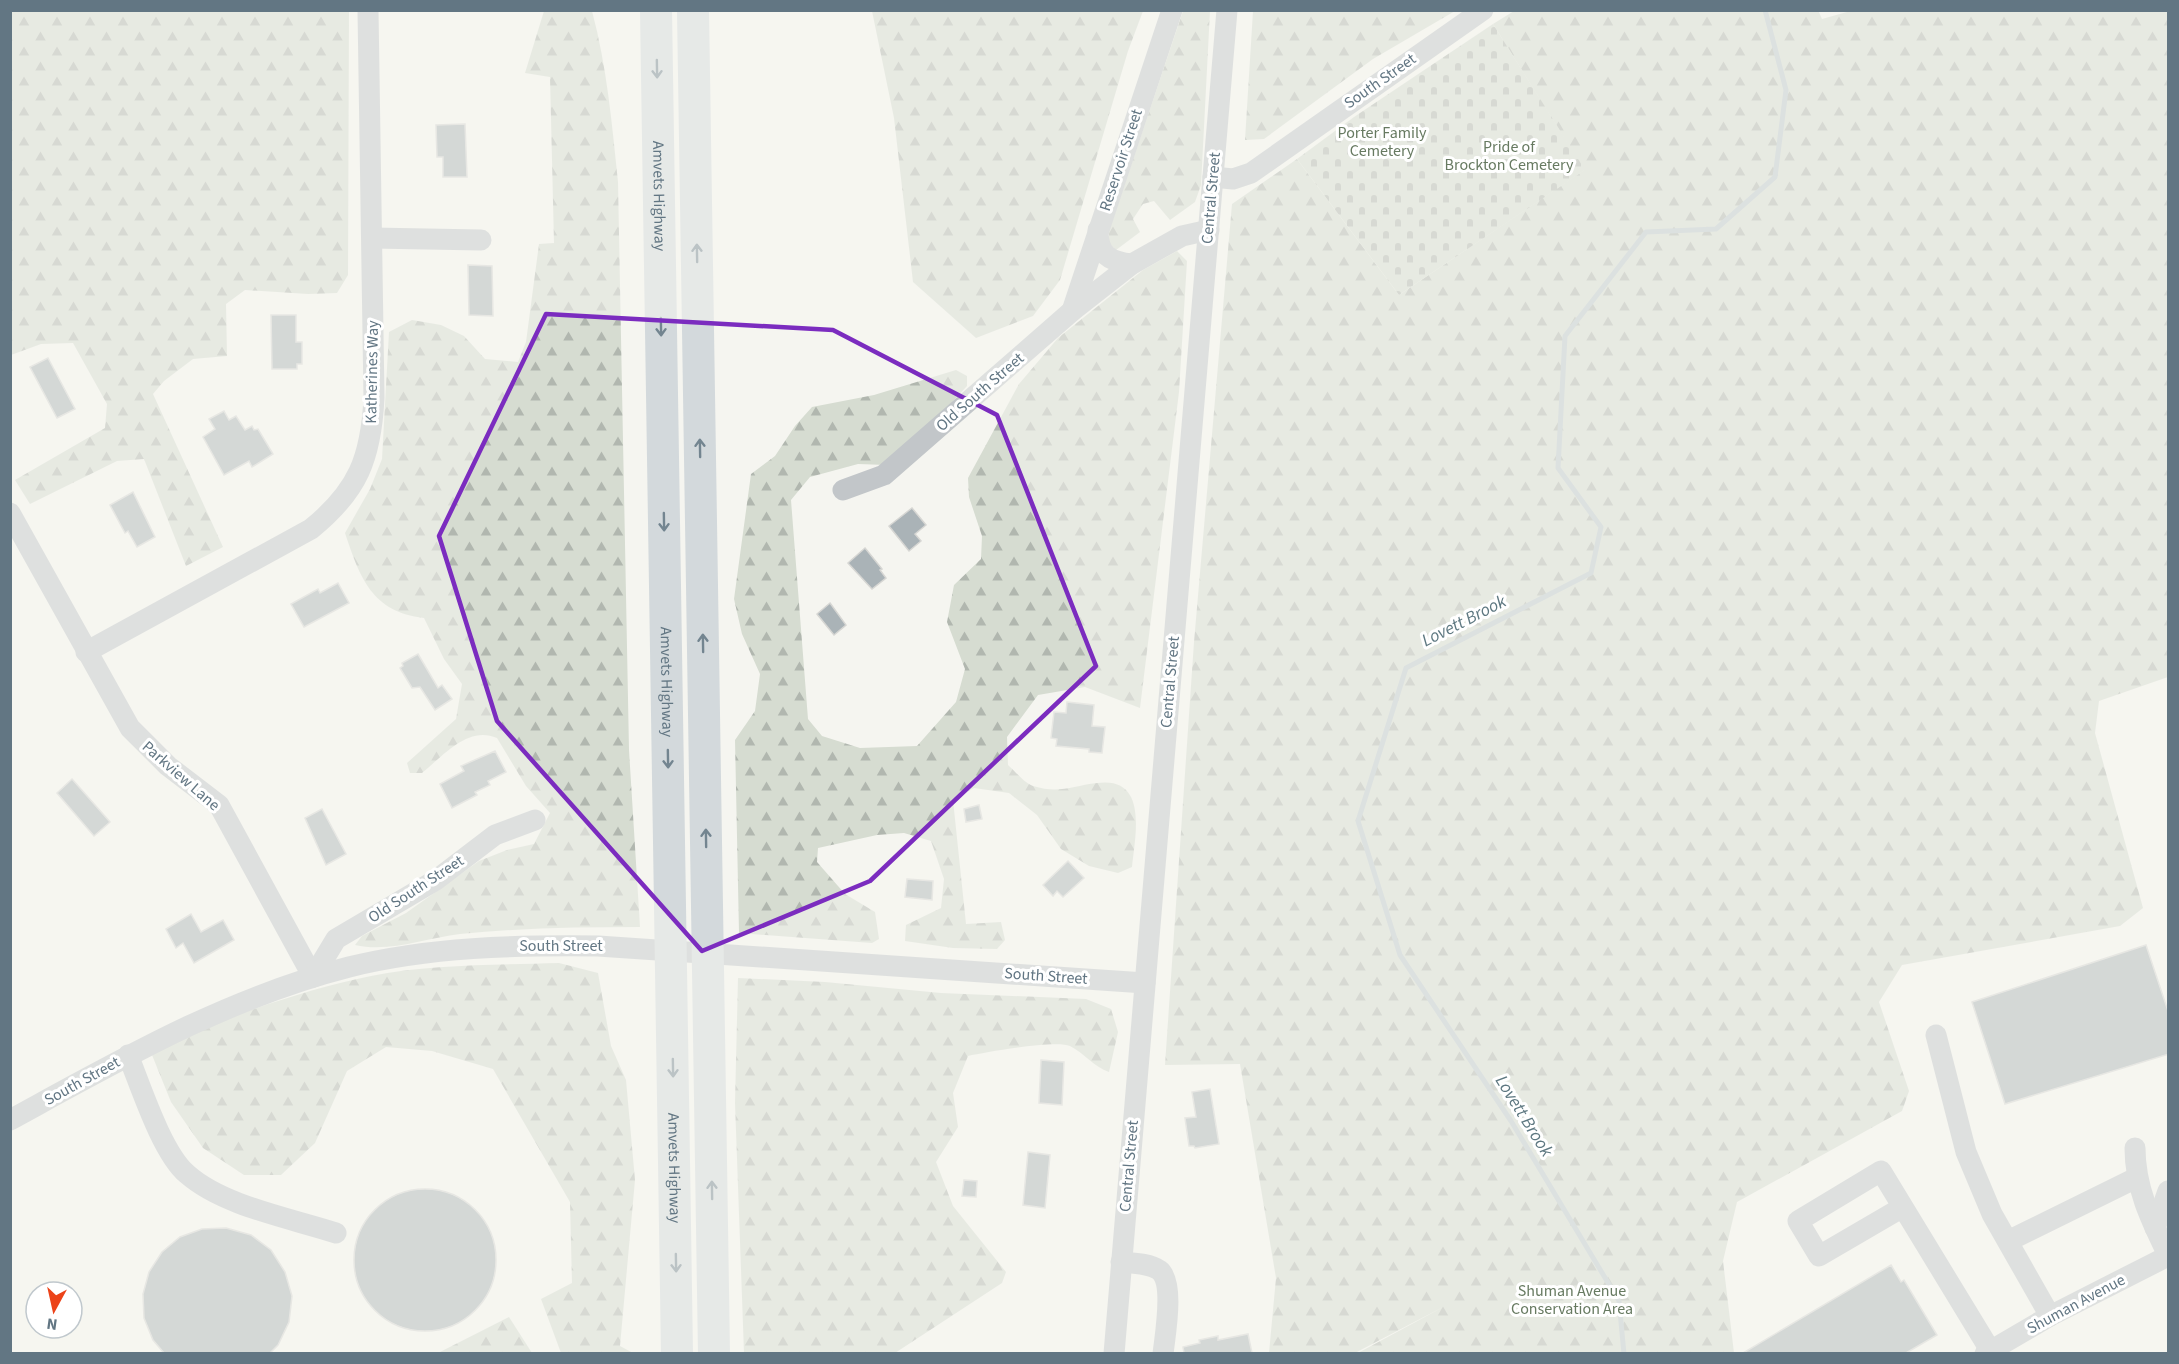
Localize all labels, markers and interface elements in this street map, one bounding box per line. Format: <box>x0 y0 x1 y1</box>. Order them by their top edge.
street label: South Street <box>1340 48 1421 114</box>
one-way arrow <box>651 58 663 78</box>
street label: Reservoir Street <box>1094 105 1148 214</box>
park label: Porter Family Cemetery <box>1338 122 1427 162</box>
park label: Pride of Brockton Cemetery <box>1445 136 1574 176</box>
street label: Amvets Highway <box>647 141 671 252</box>
street label: Central Street <box>1196 151 1226 245</box>
one-way arrow <box>691 244 703 264</box>
one-way arrow <box>655 316 667 336</box>
street label: Katherines Way <box>360 320 384 424</box>
street label: Old South Street <box>931 347 1029 436</box>
one-way arrow <box>694 439 706 459</box>
one-way arrow <box>658 511 670 531</box>
water label: Lovett Brook <box>1417 589 1511 653</box>
street label: Amvets Highway <box>655 627 678 738</box>
one-way arrow <box>697 634 709 654</box>
street label: Central Street <box>1155 635 1185 729</box>
street label: Parkview Lane <box>137 736 225 816</box>
one-way arrow <box>662 748 674 768</box>
one-way arrow <box>700 829 712 849</box>
street label: Old South Street <box>364 849 469 928</box>
street label: South Street <box>519 935 603 957</box>
street label: South Street <box>1004 962 1089 990</box>
street label: South Street <box>40 1051 124 1111</box>
one-way arrow <box>667 1057 678 1077</box>
water label: Lovett Brook <box>1489 1070 1559 1162</box>
street label: Amvets Highway <box>662 1112 686 1224</box>
street label: Central Street <box>1114 1119 1144 1213</box>
one-way arrow <box>706 1181 717 1201</box>
one-way arrow <box>670 1252 682 1272</box>
street label: Shuman Avenue <box>2023 1269 2129 1339</box>
north arrow <box>24 1280 84 1340</box>
park label: Shuman Avenue Conservation Area <box>1511 1280 1633 1320</box>
text: N <box>45 1312 59 1335</box>

